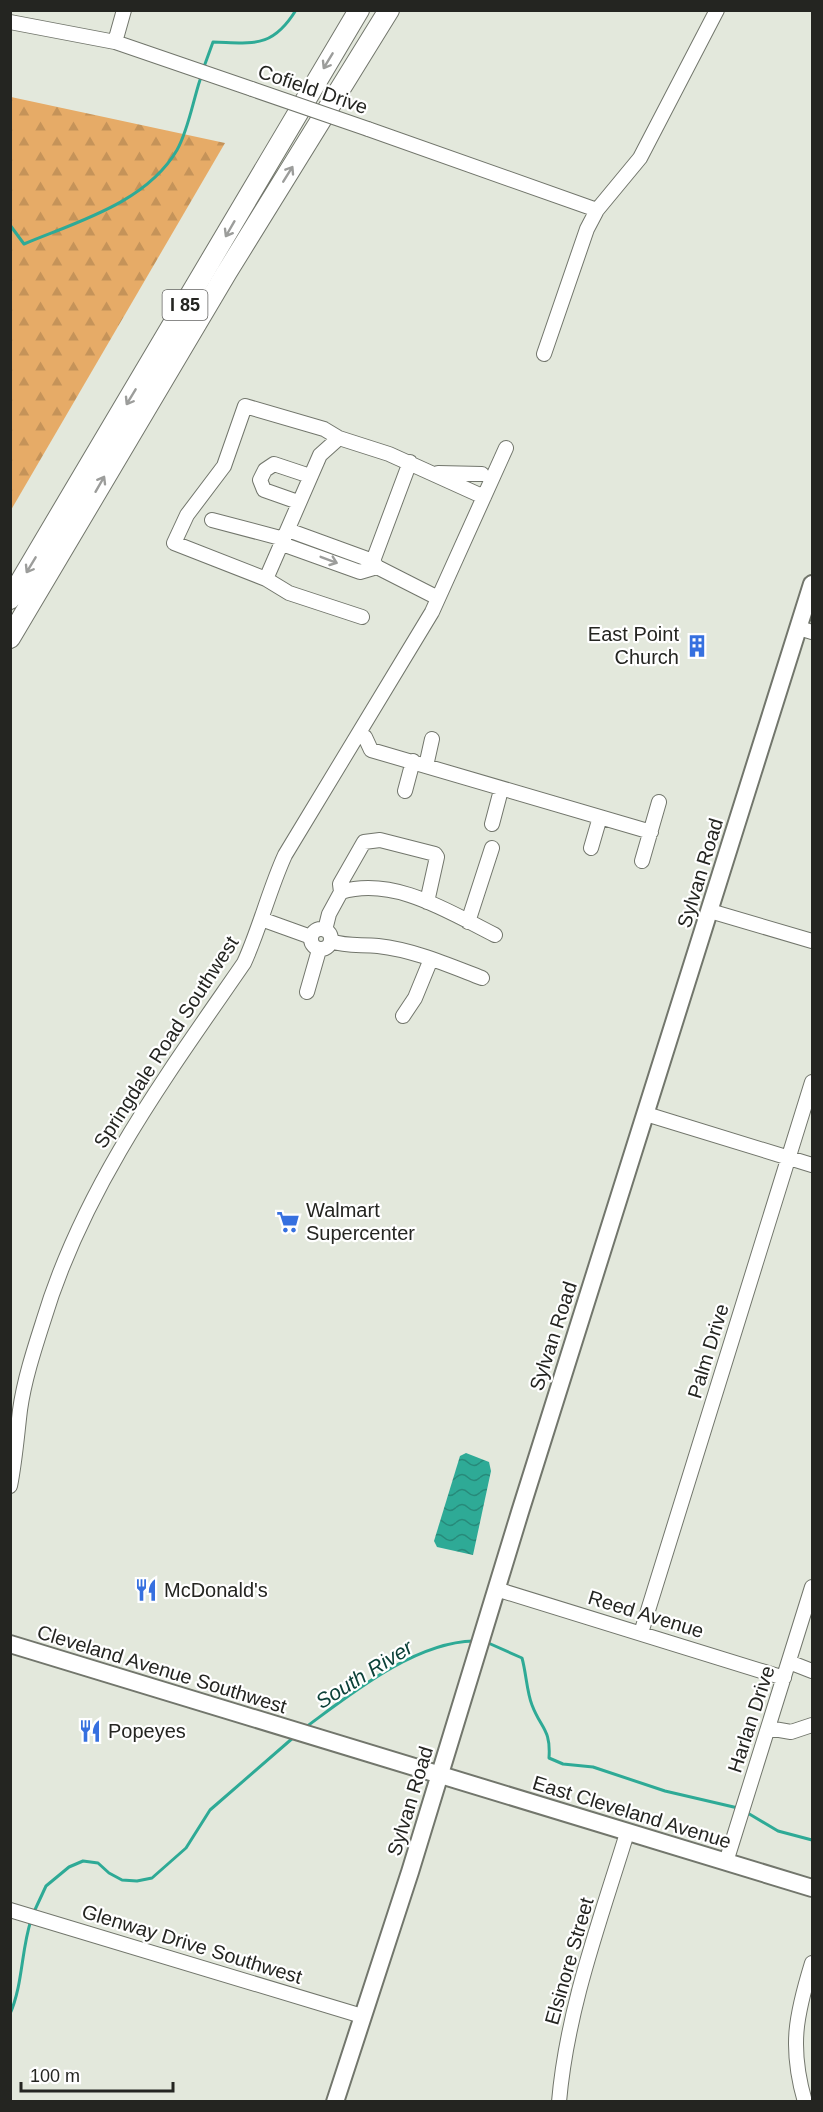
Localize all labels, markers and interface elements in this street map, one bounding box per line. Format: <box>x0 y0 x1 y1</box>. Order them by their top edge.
one-way arrow <box>322 52 334 69</box>
street label: Cofield Drive <box>255 60 371 118</box>
one-way arrow <box>281 165 294 182</box>
one-way arrow <box>223 220 235 237</box>
road number: I 85 <box>162 290 207 320</box>
one-way arrow <box>124 388 136 405</box>
one-way arrow <box>94 476 106 493</box>
one-way arrow <box>25 556 37 573</box>
one-way arrow <box>319 556 338 567</box>
place label: East Point Church <box>588 623 679 668</box>
building icon: East Point Church <box>684 633 710 659</box>
street label: Sylvan Road <box>673 816 727 930</box>
street label: Springdale Road Southwest <box>89 932 243 1152</box>
place label: Walmart Supercenter <box>306 1199 415 1244</box>
supermarket icon: Walmart Supercenter <box>275 1209 301 1235</box>
street label: Sylvan Road <box>525 1279 581 1393</box>
street label: Palm Drive <box>683 1301 733 1401</box>
restaurant icon: McDonald's <box>133 1577 159 1603</box>
place label: McDonald's <box>164 1579 268 1601</box>
street label: Reed Avenue <box>586 1586 706 1642</box>
street label: Cleveland Avenue Southwest <box>35 1620 290 1718</box>
water label: South River <box>311 1635 417 1713</box>
street label: Harlan Drive <box>723 1663 779 1775</box>
restaurant icon: Popeyes <box>77 1718 103 1744</box>
place label: Popeyes <box>108 1720 186 1742</box>
street label: Sylvan Road <box>383 1744 437 1858</box>
street label: East Cleveland Avenue <box>530 1771 734 1853</box>
street label: Elsinore Street <box>540 1894 598 2027</box>
street label: Glenway Drive Southwest <box>79 1900 305 1988</box>
scale bar <box>21 2055 172 2093</box>
text: 100 m <box>30 2066 80 2086</box>

